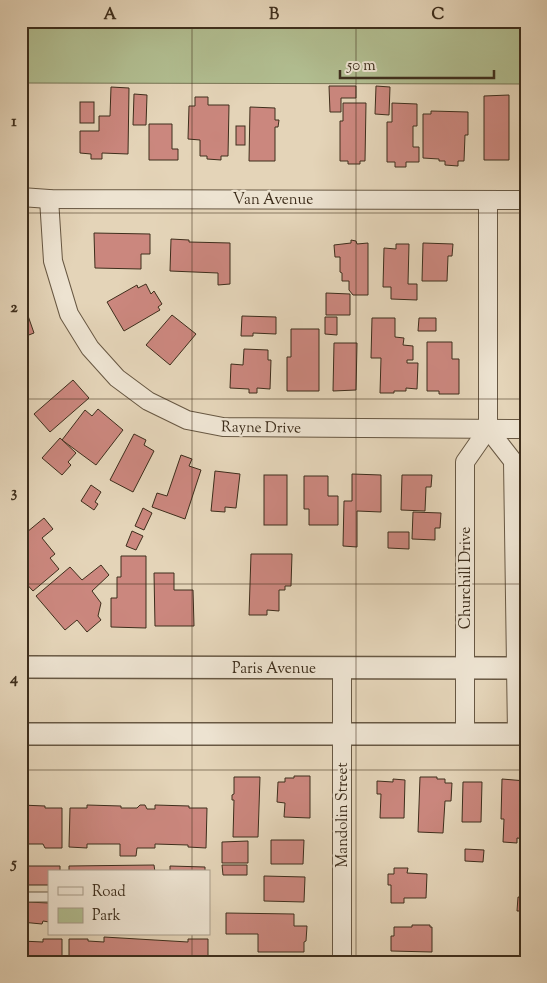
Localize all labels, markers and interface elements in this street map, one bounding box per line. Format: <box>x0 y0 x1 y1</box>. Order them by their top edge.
text: A <box>104 4 117 27</box>
text: B <box>269 4 279 27</box>
text: C <box>432 4 445 27</box>
scale bar <box>340 48 493 80</box>
text: 50 m <box>346 56 376 77</box>
text: 1 <box>11 111 17 134</box>
street label: Van Avenue <box>233 190 313 211</box>
text: 2 <box>10 297 18 320</box>
street label: Rayne Drive <box>221 417 301 440</box>
text: 3 <box>11 482 18 505</box>
street label: Churchill Drive <box>456 527 477 629</box>
street label: Paris Avenue <box>232 659 316 680</box>
text: 4 <box>9 668 18 691</box>
street label: Mandolin Street <box>333 762 354 868</box>
text: 5 <box>9 853 17 876</box>
legend <box>48 870 210 936</box>
text: Road <box>92 882 126 903</box>
text: Park <box>92 906 121 927</box>

